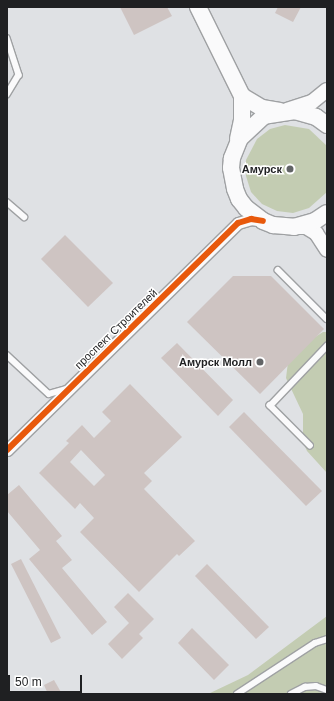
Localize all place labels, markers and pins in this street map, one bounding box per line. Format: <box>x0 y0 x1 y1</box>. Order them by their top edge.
place label: Амурск <box>242 162 282 176</box>
marker: Амурск <box>285 164 295 174</box>
place label: Амурск Молл <box>179 355 252 369</box>
marker: Амурск Молл <box>255 357 265 367</box>

